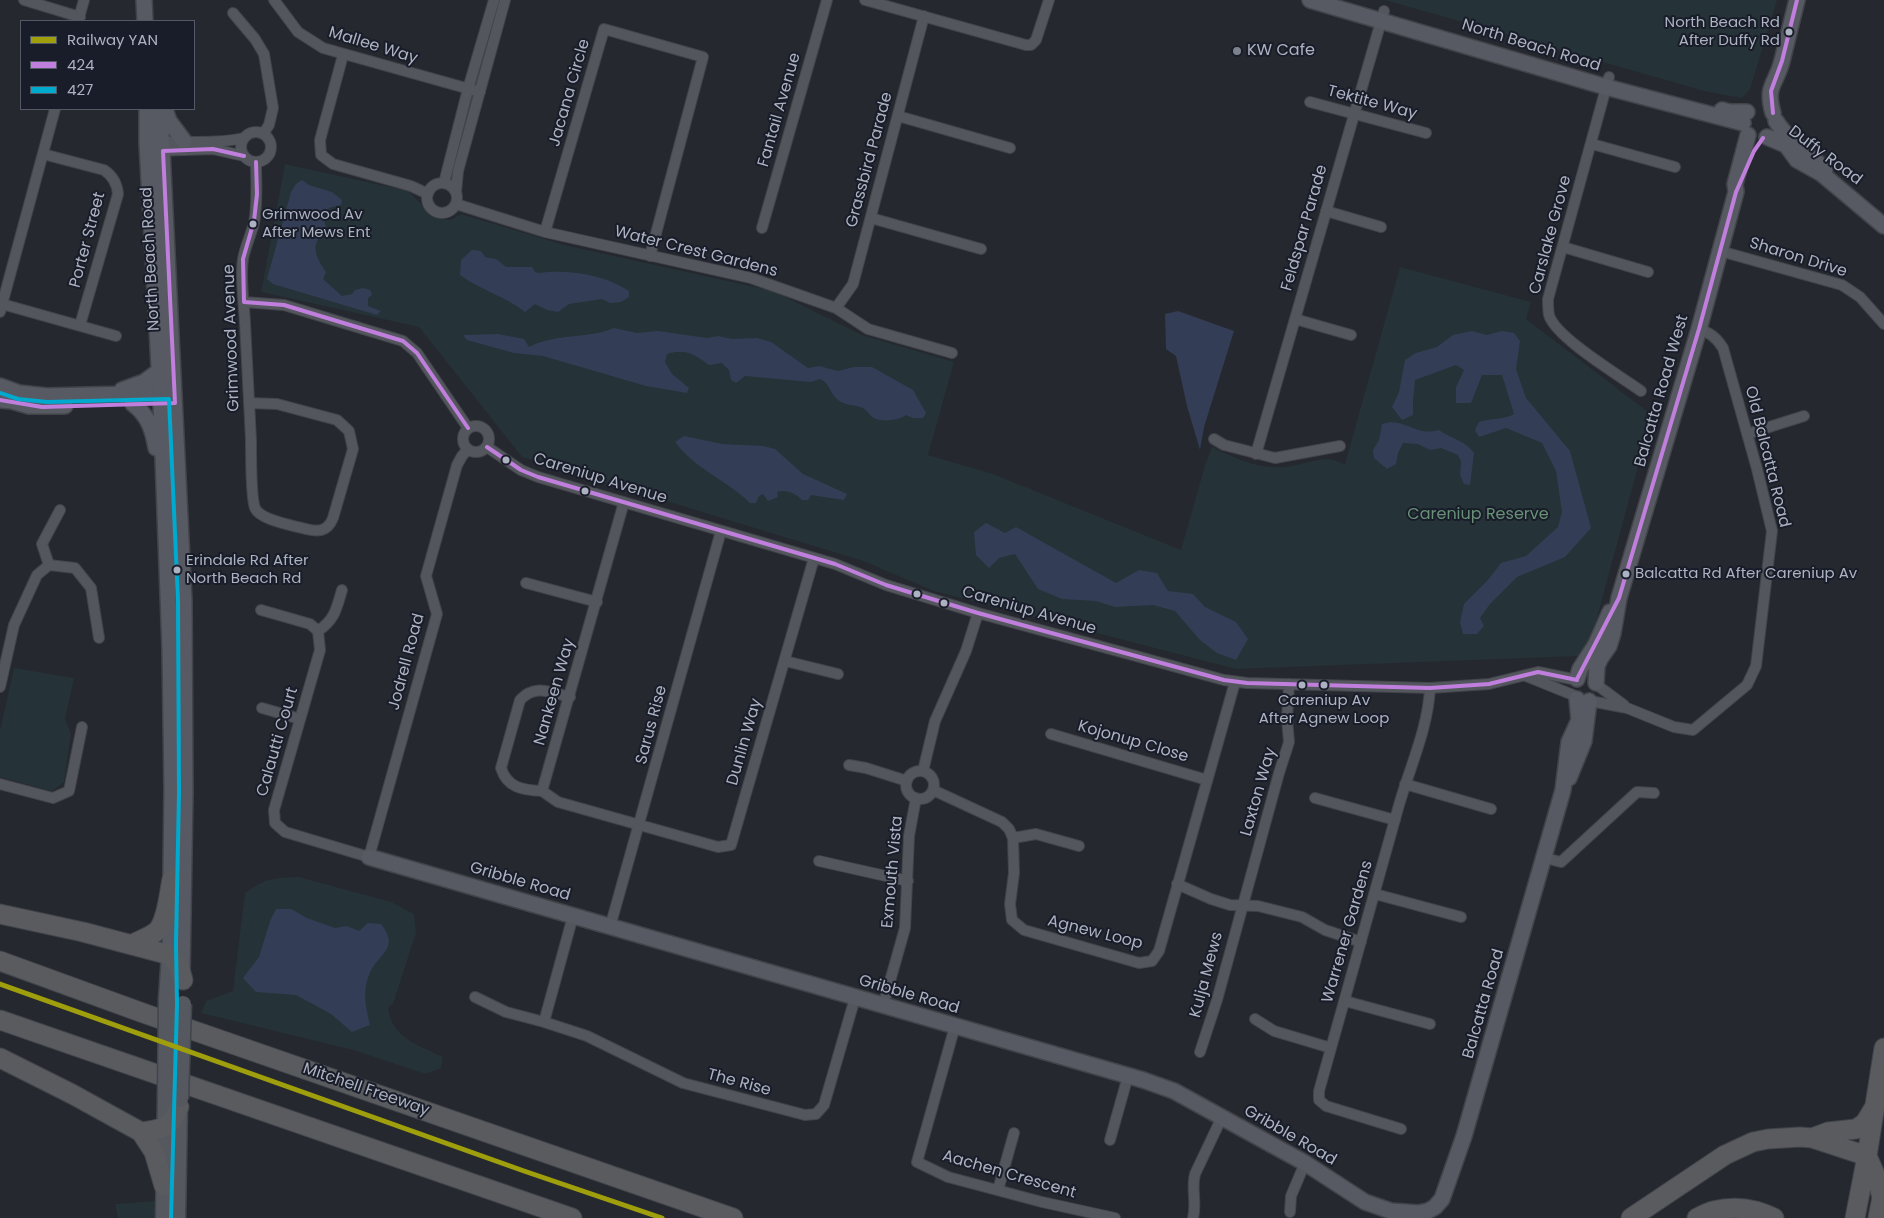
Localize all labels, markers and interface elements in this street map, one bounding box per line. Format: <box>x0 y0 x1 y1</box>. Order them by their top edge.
place label: North Beach Rd After Duffy Rd <box>1665 14 1780 49</box>
street label: North Beach Road <box>1459 16 1603 76</box>
legend <box>20 20 195 110</box>
street label: Mallee Way <box>326 23 420 69</box>
marker: North Beach Rd After Duffy Rd <box>1784 27 1794 37</box>
text: Railway YAN <box>67 29 158 50</box>
street label: Jacana Circle <box>545 37 595 149</box>
place label: KW Cafe <box>1247 41 1315 61</box>
marker: KW Cafe <box>1231 45 1243 57</box>
street label: Fantail Avenue <box>755 51 805 169</box>
text: 424 <box>67 54 95 75</box>
text: 427 <box>67 79 93 100</box>
street label: Tektite Way <box>1325 82 1419 124</box>
street label: Grassbird Parade <box>843 90 897 230</box>
street label: Duffy Road <box>1784 122 1866 190</box>
street label: Feldspar Parade <box>1278 163 1332 293</box>
street label: Carslake Grove <box>1526 173 1576 297</box>
street label: North Beach Road <box>138 187 164 331</box>
street label: Porter Street <box>66 190 110 290</box>
place label: Grimwood Av After Mews Ent <box>262 206 371 241</box>
marker: Grimwood Av After Mews Ent <box>248 219 258 229</box>
street label: Water Crest Gardens <box>612 222 780 282</box>
street label: Sharon Drive <box>1747 234 1849 282</box>
street label: Grimwood Avenue <box>220 264 244 412</box>
street label: Balcatta Road West <box>1631 313 1693 469</box>
street label: Old Balcatta Road <box>1740 384 1794 530</box>
street label: Careniup Avenue <box>531 450 669 508</box>
unlabelled marker <box>501 455 511 465</box>
unlabelled marker <box>580 486 590 496</box>
park label: Careniup Reserve <box>1407 505 1549 525</box>
place label: Erindale Rd After North Beach Rd <box>186 552 309 587</box>
marker: Erindale Rd After North Beach Rd <box>172 565 182 575</box>
place label: Balcatta Rd After Careniup Av <box>1635 565 1857 583</box>
marker: Balcatta Rd After Careniup Av <box>1621 569 1631 579</box>
street label: Careniup Avenue <box>960 583 1098 639</box>
unlabelled marker <box>912 589 922 599</box>
unlabelled marker <box>939 598 949 608</box>
street label: Jodrell Road <box>385 612 429 712</box>
street label: Nankeen Way <box>531 636 579 748</box>
unlabelled marker <box>1297 680 1307 690</box>
marker: Careniup Av After Agnew Loop <box>1319 680 1329 690</box>
street label: Sarus Rise <box>632 683 672 767</box>
street label: Calautti Court <box>253 685 303 799</box>
place label: Careniup Av After Agnew Loop <box>1259 692 1389 727</box>
street label: Dunlin Way <box>723 696 767 788</box>
street label: Kojonup Close <box>1075 717 1191 767</box>
street label: Laxton Way <box>1237 745 1281 839</box>
street label: Exmouth Vista <box>879 815 907 929</box>
street label: Gribble Road <box>468 858 572 906</box>
street label: Warrener Gardens <box>1318 859 1378 1005</box>
street label: Agnew Loop <box>1045 912 1145 954</box>
street label: Kulja Mews <box>1186 930 1228 1020</box>
street label: Balcatta Road <box>1459 947 1509 1061</box>
street label: Gribble Road <box>857 971 961 1019</box>
street label: Mitchell Freeway <box>300 1059 432 1121</box>
street label: The Rise <box>705 1065 773 1101</box>
street label: Gribble Road <box>1240 1102 1340 1170</box>
street label: Aachen Crescent <box>940 1147 1078 1203</box>

